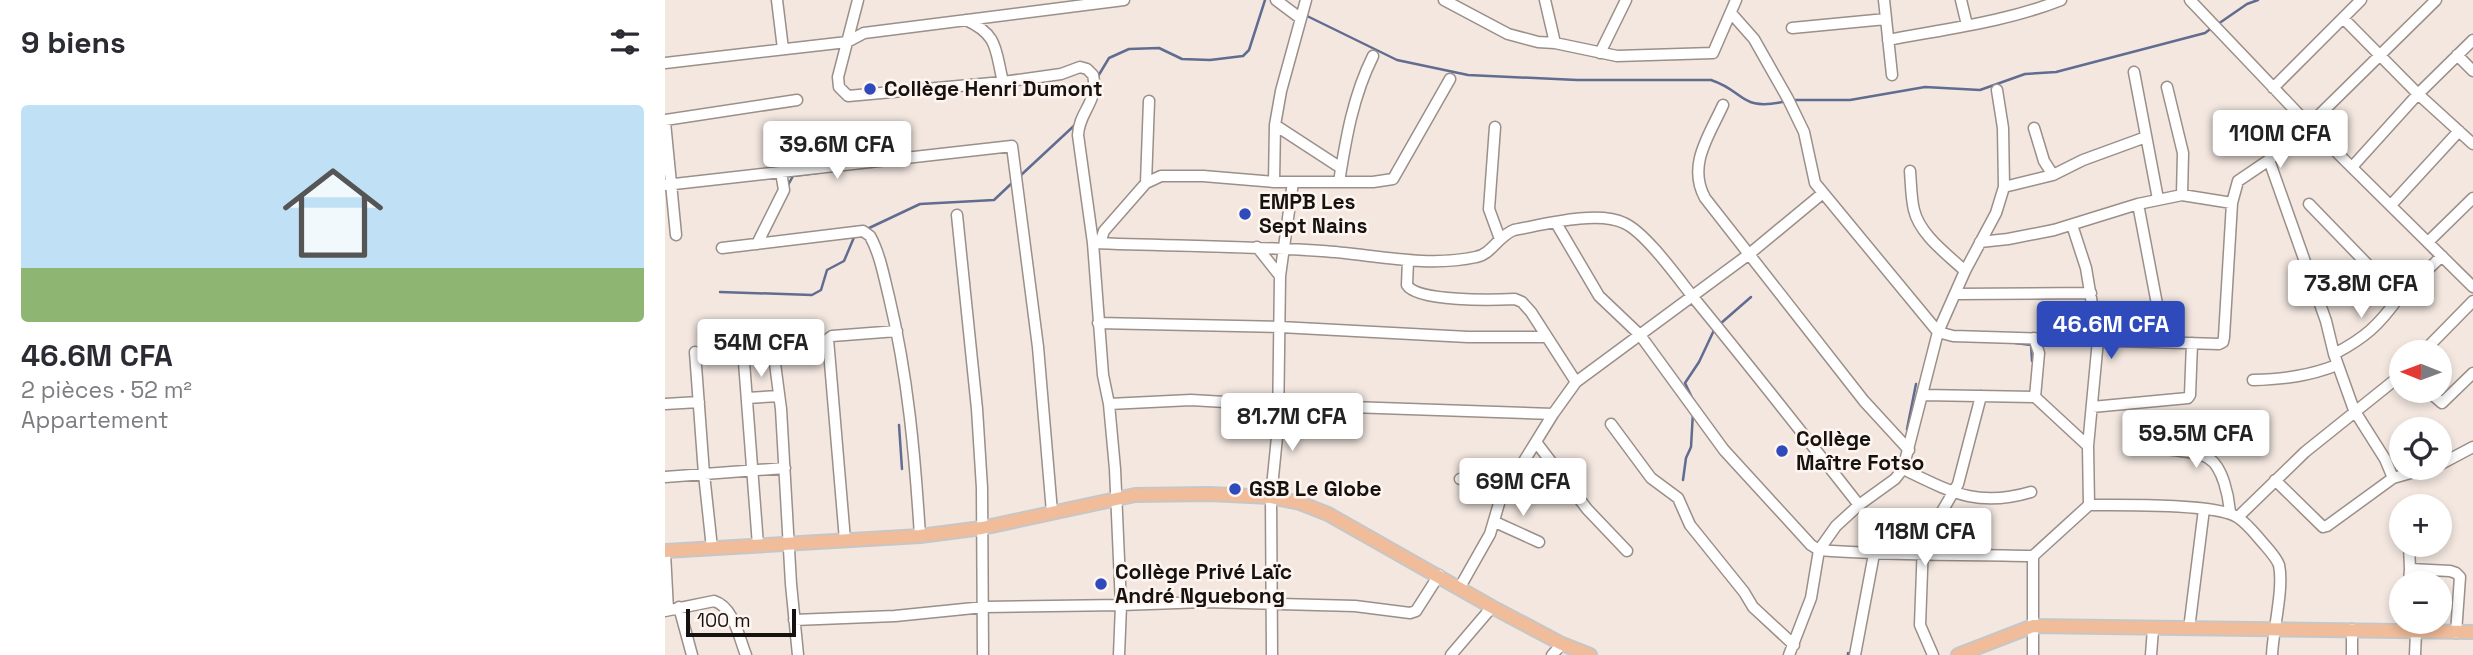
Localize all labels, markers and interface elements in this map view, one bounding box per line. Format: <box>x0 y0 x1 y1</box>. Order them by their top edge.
text: 9 biens <box>21 23 126 62</box>
icon: filters <box>606 23 644 61</box>
place label: Collège Henri Dumont <box>884 75 1103 102</box>
marker: Collège Henri Dumont <box>862 81 878 97</box>
pin: 110M CFA <box>2208 110 2352 170</box>
text: 110M CFA <box>2229 118 2331 148</box>
pin: 39.6M CFA <box>757 122 917 181</box>
text: 39.6M CFA <box>779 129 895 159</box>
icon: home <box>270 150 396 276</box>
place label: EMPB Les Sept Nains <box>1259 188 1368 239</box>
marker: EMPB Les Sept Nains <box>1237 206 1253 222</box>
pin: 73.8M CFA <box>2281 260 2441 320</box>
text: 73.8M CFA <box>2304 268 2418 298</box>
pin: 46.6M CFA <box>2031 302 2191 361</box>
text: 46.6M CFA <box>2053 309 2169 339</box>
pin: 54M CFA <box>696 320 826 379</box>
text: 54M CFA <box>713 327 809 357</box>
text: 46.6M CFA <box>21 336 173 375</box>
north arrow <box>2389 340 2452 402</box>
map controls <box>2389 340 2452 634</box>
text: 2 pièces · 52 m² <box>21 375 192 405</box>
pin: 81.7M CFA <box>1212 393 1372 453</box>
text: 81.7M CFA <box>1237 401 1347 431</box>
text: Appartement <box>21 405 169 435</box>
pin: 59.5M CFA <box>2116 410 2276 470</box>
button: locate <box>2389 417 2452 480</box>
text: 59.5M CFA <box>2138 418 2254 448</box>
place label: Collège Maître Fotso <box>1796 425 1924 476</box>
marker: Collège Maître Fotso <box>1774 443 1790 459</box>
pin: 69M CFA <box>1458 458 1588 518</box>
text: 69M CFA <box>1475 466 1571 496</box>
place label: GSB Le Globe <box>1249 475 1382 502</box>
marker: GSB Le Globe <box>1227 481 1243 497</box>
button: + <box>2389 494 2452 557</box>
pin: 118M CFA <box>1853 508 1997 568</box>
text: 118M CFA <box>1874 516 1976 546</box>
place label: Collège Privé Laïc André Nguebong <box>1115 558 1292 609</box>
button: − <box>2389 571 2452 634</box>
marker: Collège Privé Laïc André Nguebong <box>1093 576 1109 592</box>
scale bar <box>686 606 796 638</box>
text: 100 m <box>697 608 751 633</box>

